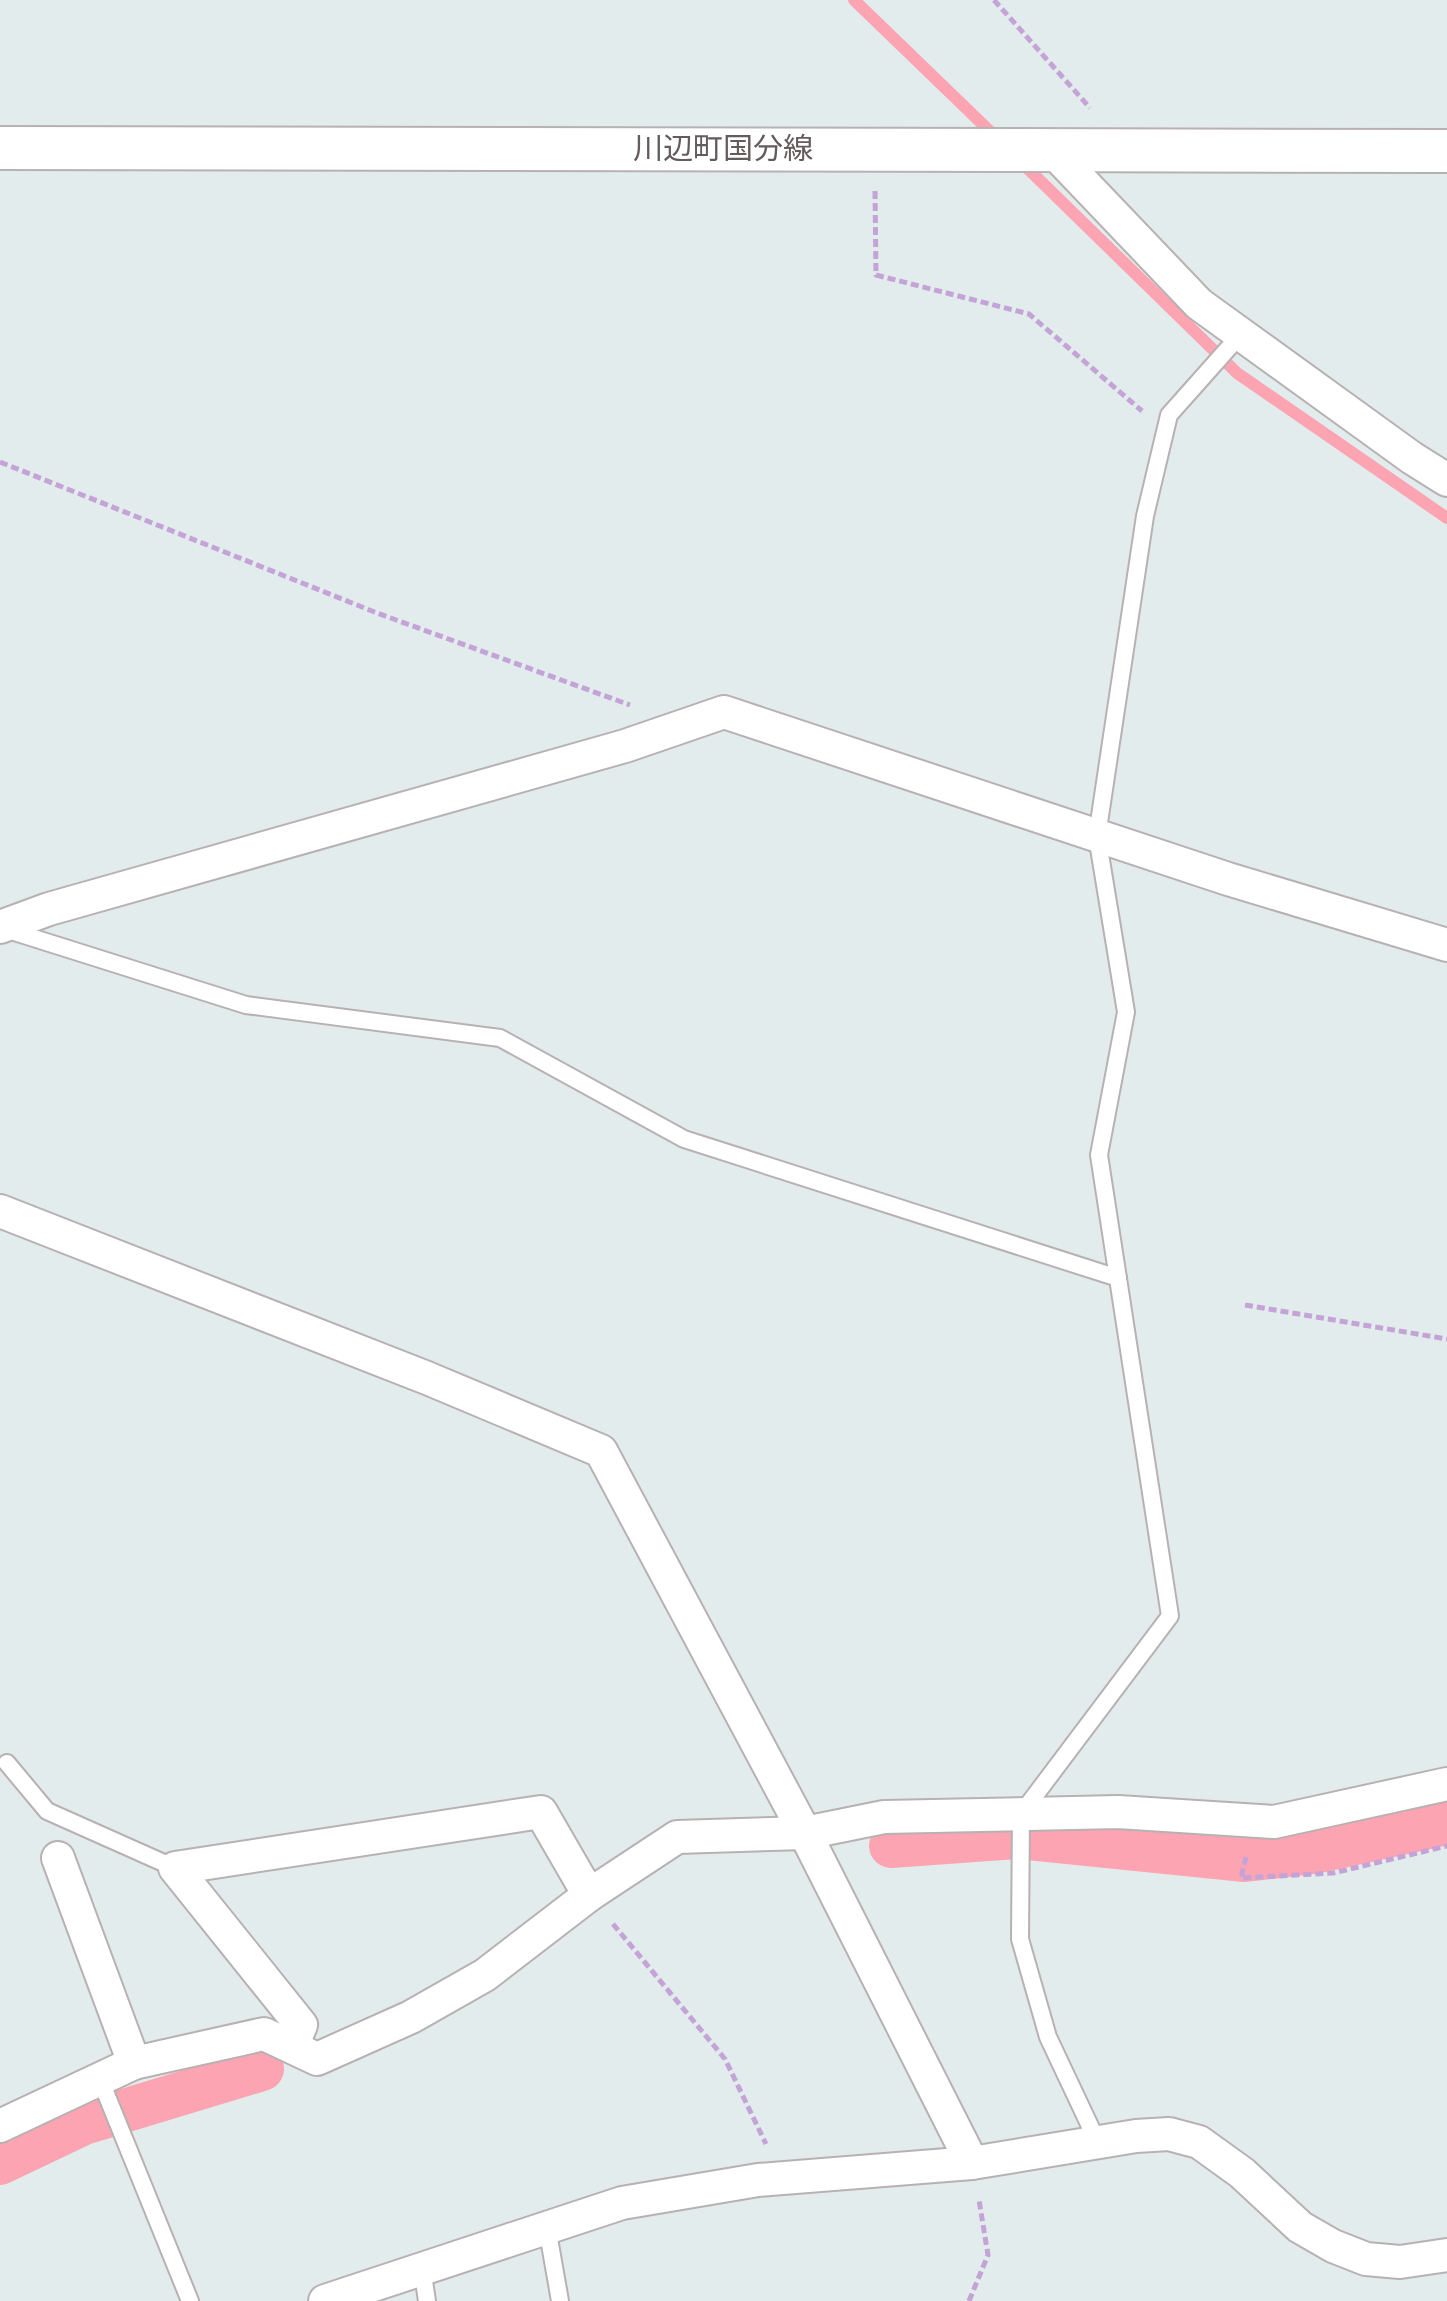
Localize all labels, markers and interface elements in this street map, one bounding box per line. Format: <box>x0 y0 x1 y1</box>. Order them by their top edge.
street label: 川辺町国分線 <box>633 127 813 170</box>

